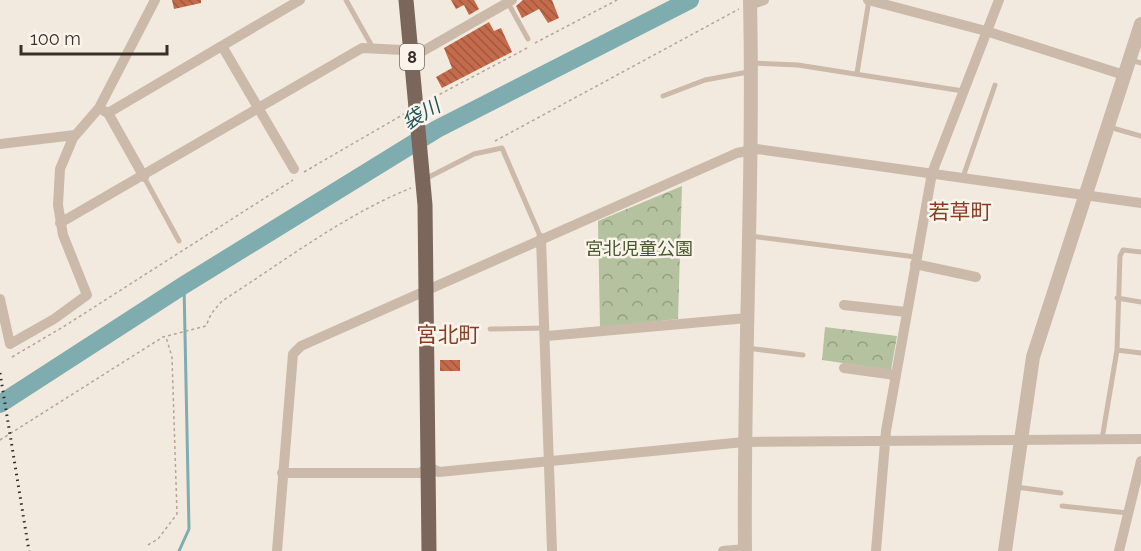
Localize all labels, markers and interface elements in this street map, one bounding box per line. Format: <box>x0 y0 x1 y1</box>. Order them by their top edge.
scale bar <box>21 18 166 56</box>
text: 100 m <box>30 28 81 49</box>
road number: 8 <box>400 44 424 70</box>
water label: 袋川 <box>398 93 446 134</box>
district label: 若草町 <box>929 199 992 224</box>
park label: 宮北児童公園 <box>585 238 693 259</box>
district label: 宮北町 <box>417 322 480 347</box>

